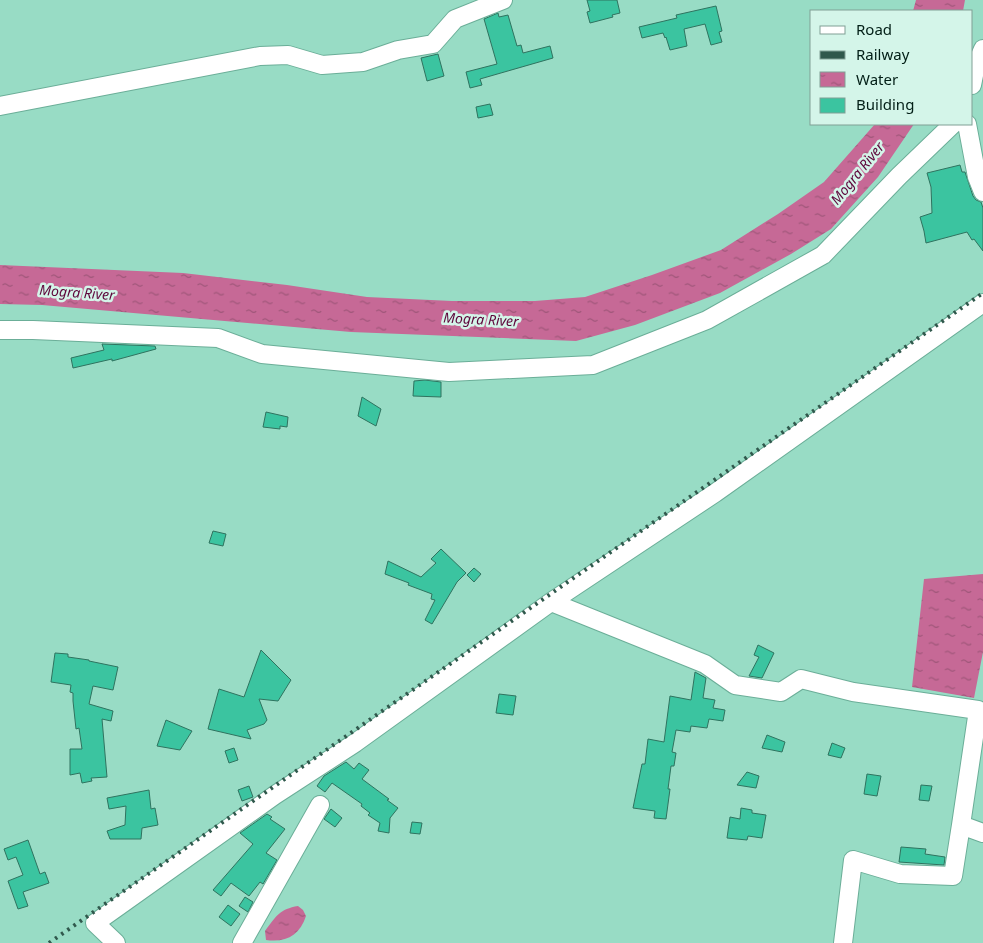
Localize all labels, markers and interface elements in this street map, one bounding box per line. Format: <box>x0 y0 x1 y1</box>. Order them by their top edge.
legend <box>810 10 973 125</box>
text: Road <box>856 19 892 39</box>
text: Railway <box>856 44 910 64</box>
text: Water <box>856 69 898 89</box>
text: Building <box>856 94 914 114</box>
water label: Mogra River <box>826 137 888 208</box>
water label: Mogra River <box>39 280 116 304</box>
water label: Mogra River <box>443 308 520 330</box>

